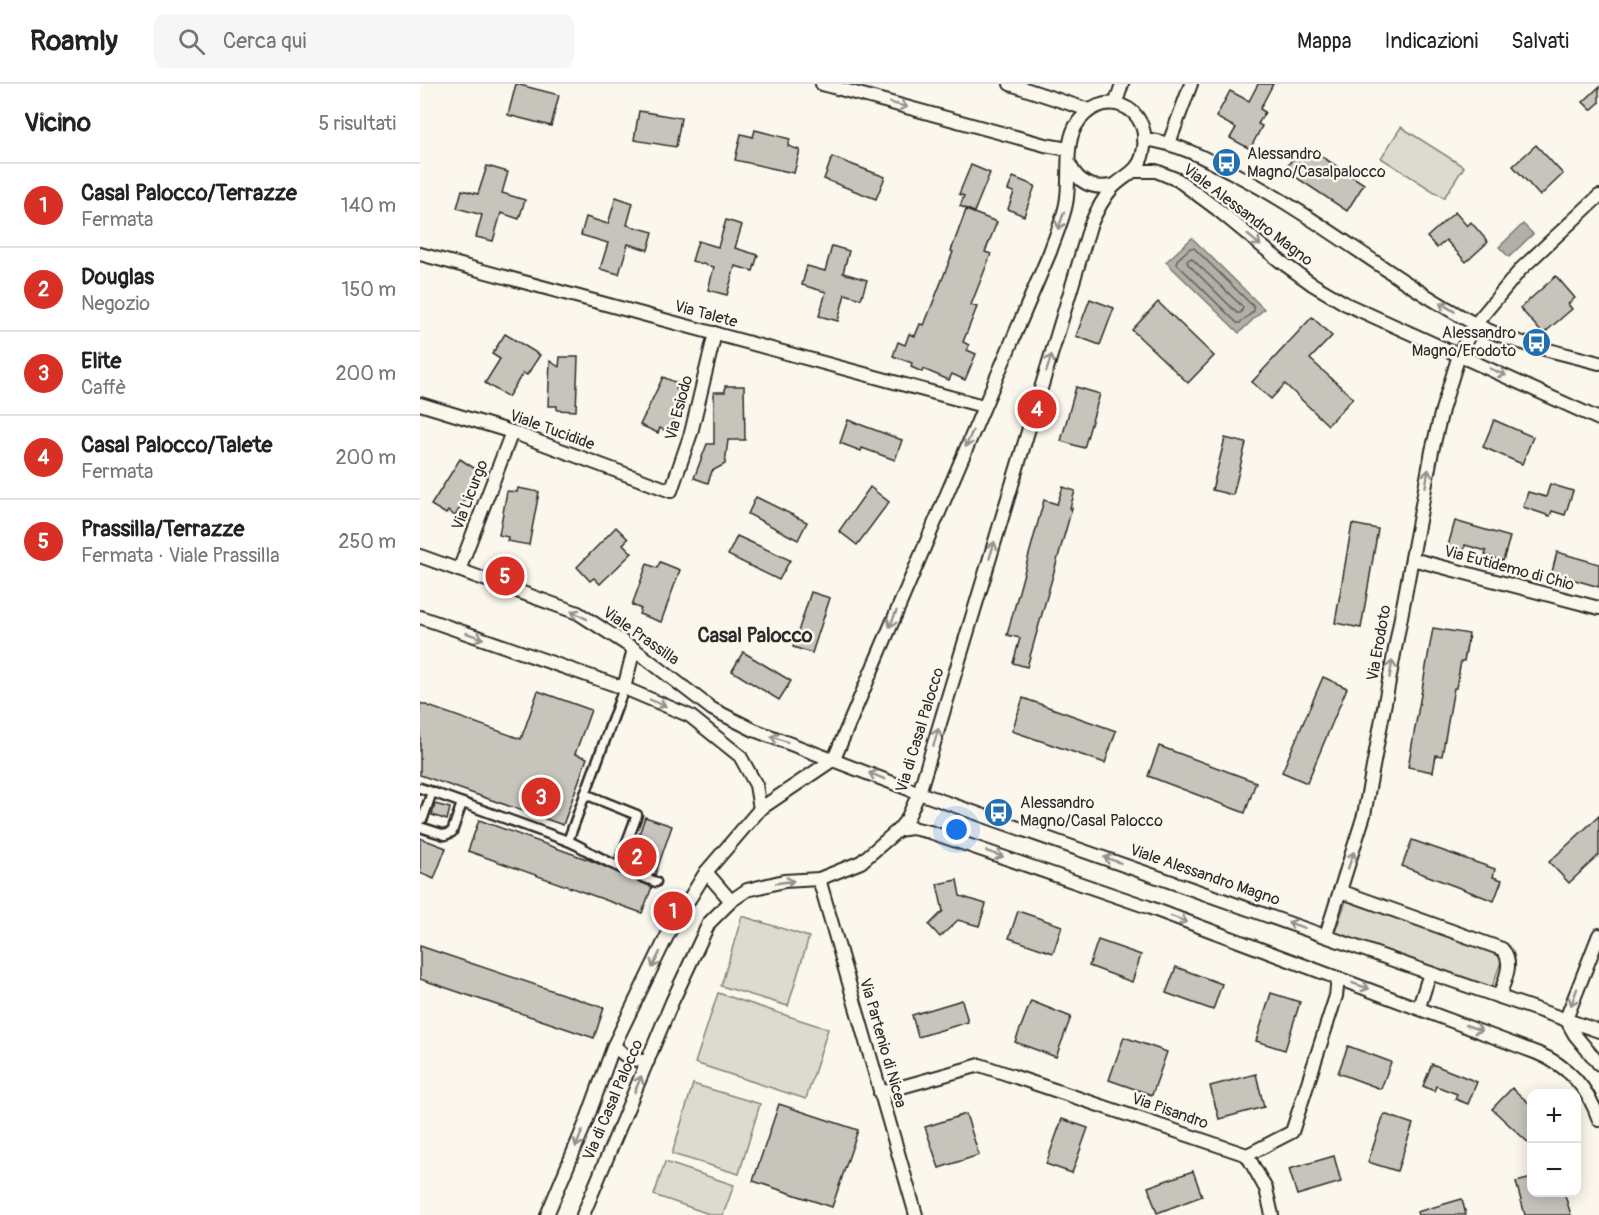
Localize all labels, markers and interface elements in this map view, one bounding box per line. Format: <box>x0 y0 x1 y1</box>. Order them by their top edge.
search box <box>154 14 574 68</box>
text: Roamly <box>30 24 118 59</box>
icon: search <box>175 25 208 58</box>
text: Cerca qui <box>223 27 307 55</box>
text: Mappa <box>1297 28 1352 55</box>
text: Indicazioni <box>1385 28 1478 55</box>
text: Salvati <box>1511 28 1569 55</box>
one-way arrow <box>889 100 908 111</box>
text: Vicino <box>24 107 91 139</box>
text: 5 risultati <box>318 111 396 136</box>
place label: Alessandro Magno/Casalpalocco <box>1247 144 1386 182</box>
bus stop icon: Alessandro Magno/Casalpalocco <box>1210 147 1242 179</box>
street label: Viale Alessandro Magno <box>1179 160 1317 271</box>
text: Casal Palocco/Terrazze <box>81 179 297 207</box>
text: 1 <box>40 193 47 218</box>
text: 140 m <box>341 193 396 218</box>
text: Fermata <box>81 207 153 232</box>
one-way arrow <box>1054 211 1065 230</box>
one-way arrow <box>1246 233 1261 247</box>
text: Douglas <box>81 263 154 291</box>
text: 2 <box>38 277 49 302</box>
text: 150 m <box>342 277 396 302</box>
text: Negozio <box>81 291 150 316</box>
street label: Via Talete <box>672 296 740 332</box>
one-way arrow <box>1439 300 1456 312</box>
place label: Alessandro Magno/Erodoto <box>1412 323 1516 361</box>
bus stop icon: Alessandro Magno/Erodoto <box>1521 326 1553 358</box>
text: Elite <box>81 347 121 375</box>
one-way arrow <box>1044 354 1055 373</box>
text: 3 <box>38 361 49 386</box>
text: 200 m <box>335 361 396 386</box>
one-way arrow <box>1489 367 1507 379</box>
street label: Via Esiodo <box>661 373 697 443</box>
text: Caffè <box>81 375 126 400</box>
pin: 4 <box>1018 386 1056 432</box>
street label: Viale Tucidide <box>507 405 597 455</box>
one-way arrow <box>963 430 974 448</box>
text: Casal Palocco/Talete <box>81 431 272 459</box>
text: 4 <box>38 445 49 470</box>
text: 200 m <box>335 445 396 470</box>
street label: Via Licurgo <box>447 457 493 533</box>
text: Fermata <box>81 459 153 484</box>
one-way arrow <box>1422 468 1433 488</box>
text: Prassilla/Terrazze <box>81 515 244 543</box>
text: 5 <box>38 529 49 554</box>
text: 250 m <box>338 529 396 554</box>
one-way arrow <box>987 541 998 560</box>
street label: Via Eutidemo di Chio <box>1442 541 1577 595</box>
text: Fermata · Viale Prassilla <box>81 543 280 568</box>
pin: 5 <box>486 554 524 598</box>
street label: Viale Prassilla <box>599 602 683 670</box>
street label: Via Erodoto <box>1362 603 1396 683</box>
one-way arrow <box>571 609 588 621</box>
one-way arrow <box>887 609 898 628</box>
district label: Casal Palocco <box>697 623 813 648</box>
one-way arrow <box>465 632 484 643</box>
one-way arrow <box>1386 660 1397 680</box>
street label: Via di Casal Palocco <box>891 665 949 795</box>
one-way arrow <box>649 698 667 709</box>
one-way arrow <box>931 728 942 747</box>
one-way arrow <box>770 733 789 744</box>
one-way arrow <box>868 770 887 781</box>
pin: 3 <box>522 774 560 820</box>
place label: Alessandro Magno/Casal Palocco <box>1020 793 1163 831</box>
bus stop icon: Alessandro Magno/Casal Palocco <box>983 796 1015 828</box>
your location <box>942 815 971 844</box>
pin: 2 <box>618 834 656 880</box>
street label: Viale Alessandro Magno <box>1127 840 1283 910</box>
one-way arrow <box>985 850 1003 861</box>
one-way arrow <box>1346 851 1357 870</box>
one-way arrow <box>1103 854 1122 865</box>
one-way arrow <box>775 876 795 887</box>
pin: 1 <box>654 888 692 934</box>
one-way arrow <box>1169 914 1187 925</box>
one-way arrow <box>1287 918 1306 929</box>
one-way arrow <box>649 950 661 968</box>
street label: Via Partenio di Nicea <box>855 976 911 1110</box>
one-way arrow <box>1352 982 1370 993</box>
one-way arrow <box>1568 987 1579 1005</box>
one-way arrow <box>1464 1023 1482 1034</box>
street label: Via di Casal Palocco <box>578 1036 648 1164</box>
one-way arrow <box>633 1075 644 1093</box>
street label: Via Pisandro <box>1129 1089 1211 1134</box>
map controls <box>1527 1089 1581 1197</box>
button: + <box>1527 1089 1581 1143</box>
one-way arrow <box>573 1129 584 1147</box>
button: − <box>1527 1143 1581 1197</box>

